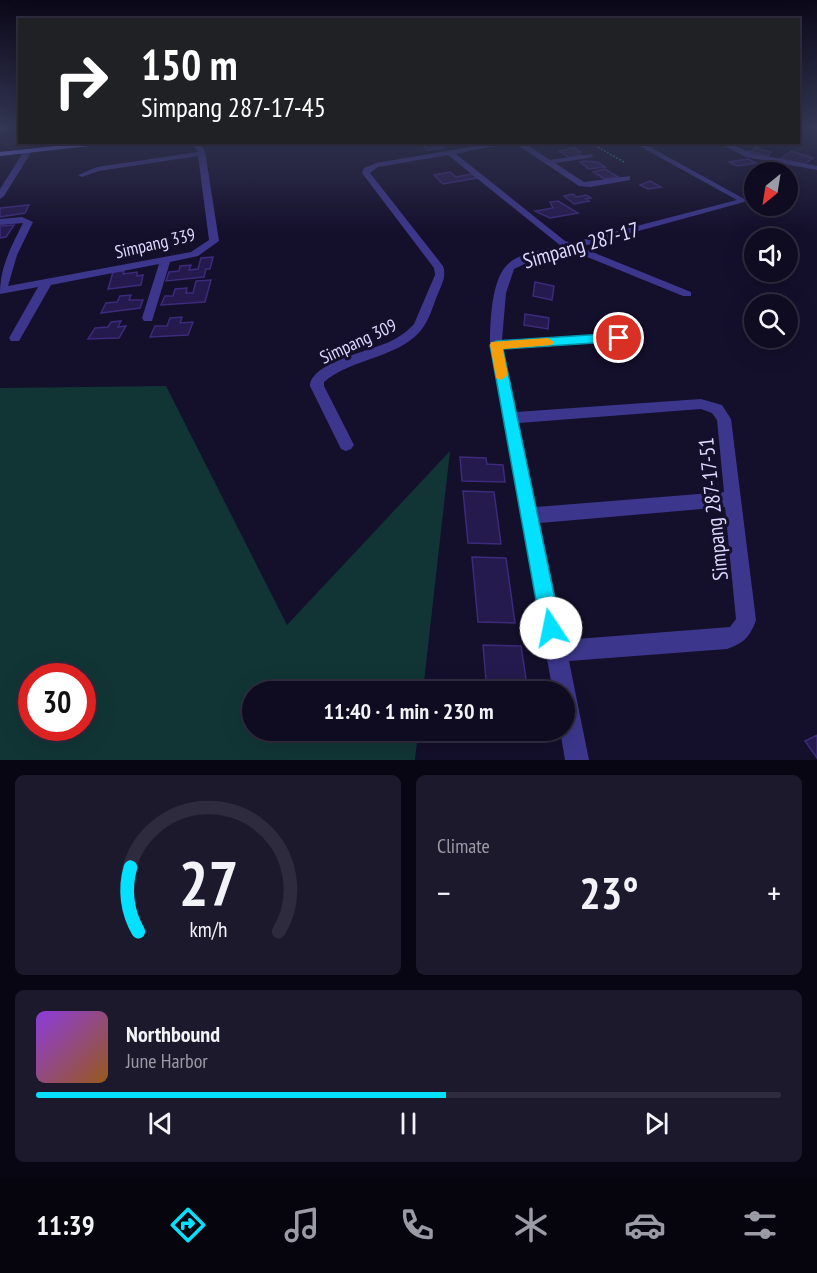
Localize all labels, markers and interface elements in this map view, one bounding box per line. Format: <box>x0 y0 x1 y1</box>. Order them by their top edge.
text: 150 m <box>141 37 238 92</box>
icon: right <box>42 42 120 120</box>
text: Simpang 287-17-45 <box>141 90 326 124</box>
north arrow <box>744 162 798 216</box>
map controls <box>744 162 798 348</box>
street label: Simpang 287-17 <box>520 216 642 274</box>
street label: Simpang 339 <box>112 223 198 263</box>
button: sound <box>744 228 798 282</box>
button: search <box>744 294 798 348</box>
pin <box>593 312 644 363</box>
street label: Simpang 309 <box>316 313 400 369</box>
icon: arrive <box>602 321 635 354</box>
street label: Simpang 287-17-51 <box>692 436 734 582</box>
position arrow <box>519 596 583 660</box>
speed limit sign: 30 <box>18 663 96 741</box>
text: 11:40 · 1 min · 230 m <box>323 697 494 725</box>
text: Climate <box>437 833 490 859</box>
text: 27 <box>178 842 238 923</box>
text: 23° <box>579 863 639 921</box>
text: − <box>437 871 451 914</box>
text: + <box>767 871 781 914</box>
text: km/h <box>189 915 227 943</box>
text: Northbound <box>126 1020 220 1048</box>
text: June Harbor <box>126 1048 208 1074</box>
icon: previous <box>144 1107 177 1140</box>
icon: pause <box>392 1107 425 1140</box>
icon: next <box>640 1107 673 1140</box>
icon: directions <box>167 1204 209 1246</box>
icon: music <box>281 1204 323 1246</box>
icon: phone <box>396 1204 438 1246</box>
icon: climate <box>510 1204 552 1246</box>
icon: car <box>624 1204 666 1246</box>
icon: filters <box>739 1204 781 1246</box>
text: 11:39 <box>36 1208 95 1242</box>

